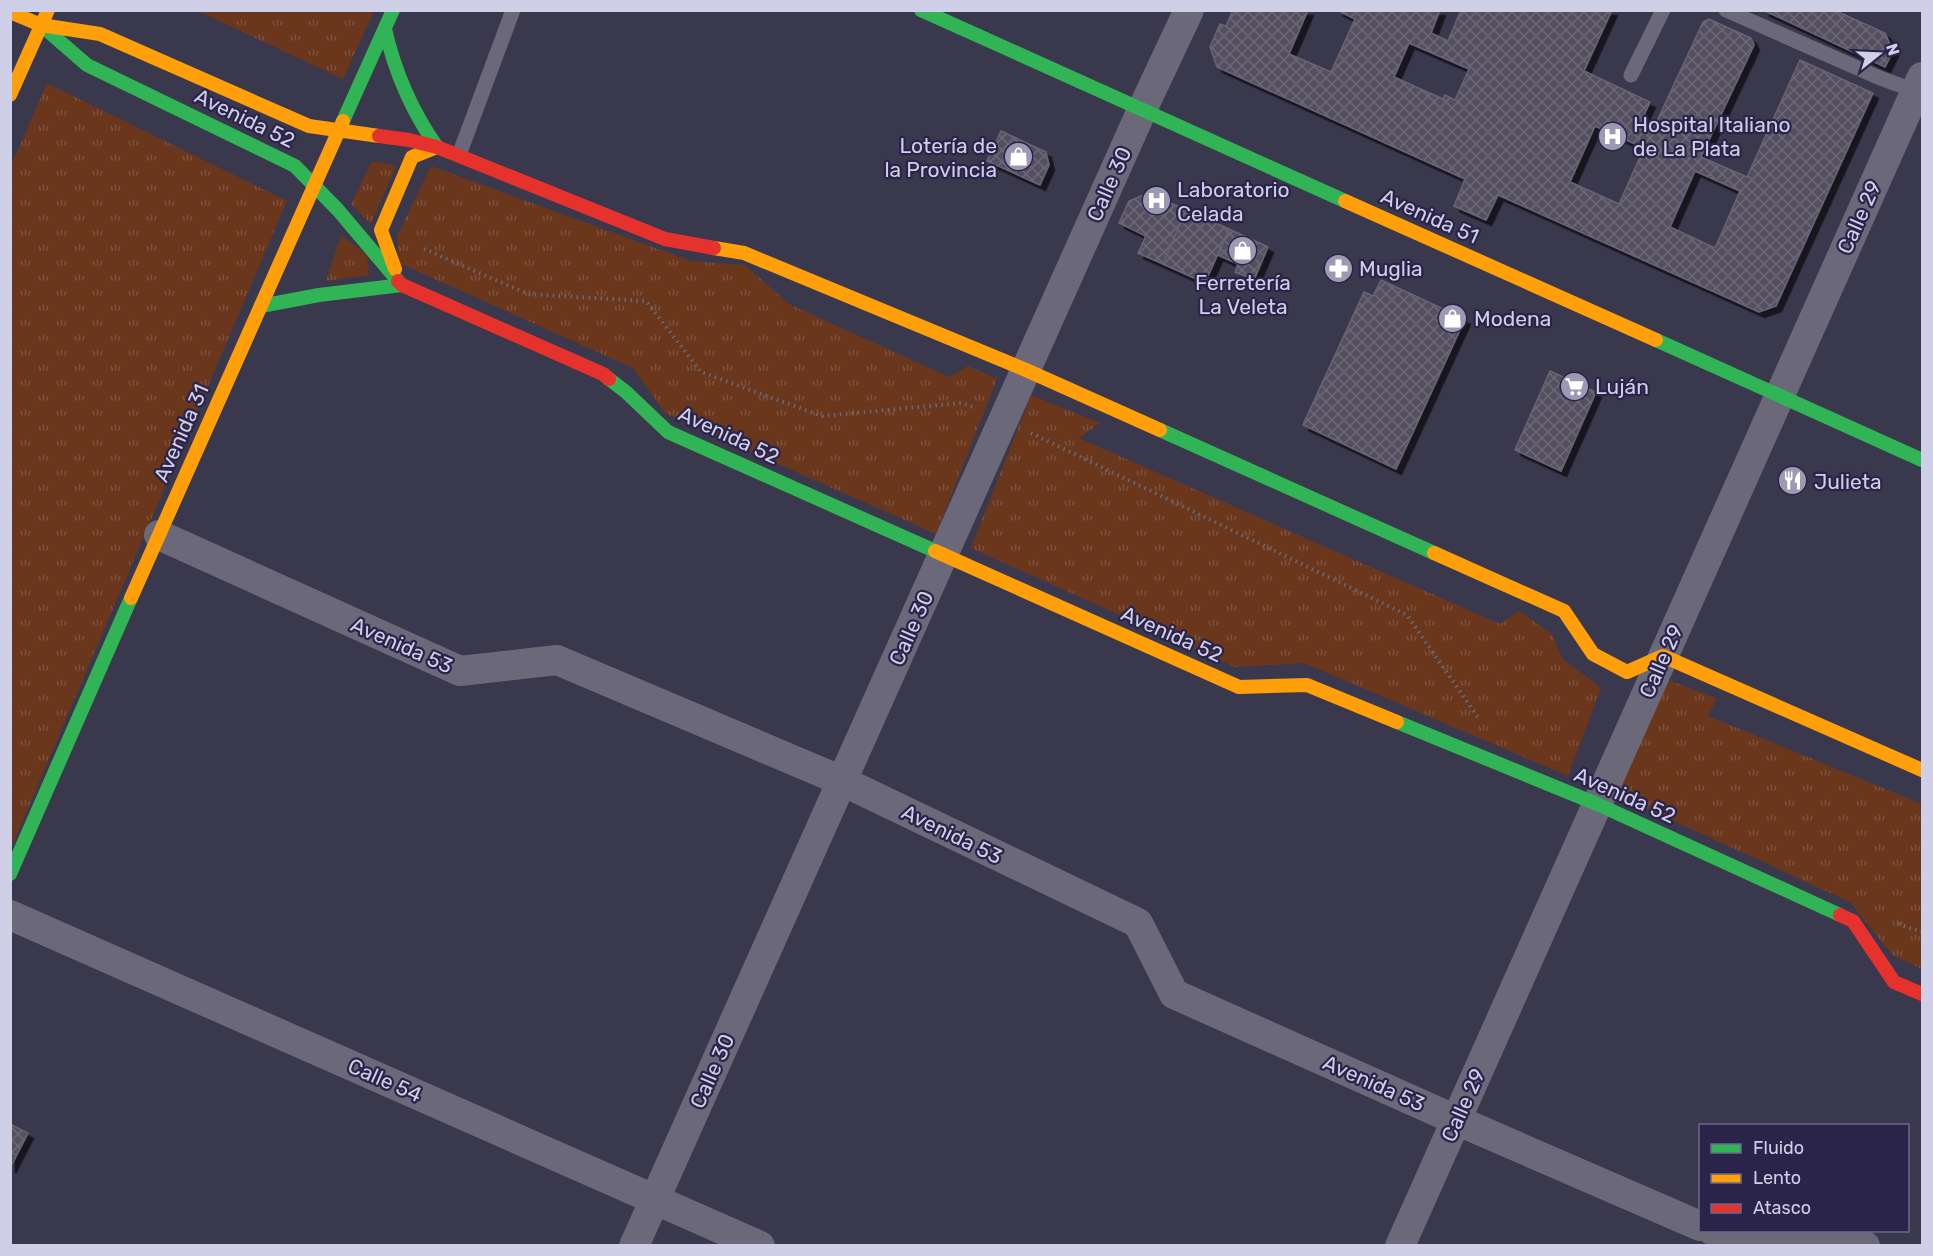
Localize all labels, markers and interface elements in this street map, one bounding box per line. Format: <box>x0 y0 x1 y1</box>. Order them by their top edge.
north arrow <box>1849 24 1909 84</box>
text: N <box>1882 41 1904 58</box>
street label: Avenida 52 <box>191 83 299 153</box>
place label: Hospital Italiano de La Plata <box>1633 112 1791 161</box>
hospital icon: Hospital Italiano de La Plata <box>1596 120 1628 152</box>
place label: Lotería de la Provincia <box>885 133 997 182</box>
shop icon: Lotería de la Provincia <box>1002 141 1034 173</box>
street label: Calle 30 <box>1082 143 1136 225</box>
place label: Laboratorio Celada <box>1177 177 1290 226</box>
street label: Calle 29 <box>1832 177 1886 257</box>
street label: Avenida 51 <box>1377 183 1483 249</box>
hospital icon: Laboratorio Celada <box>1140 185 1172 217</box>
shop icon: Ferretería La Veleta <box>1227 235 1259 267</box>
pharmacy icon: Muglia <box>1322 252 1354 284</box>
place label: Muglia <box>1359 256 1423 281</box>
place label: Ferretería La Veleta <box>1195 270 1291 319</box>
shop icon: Modena <box>1437 302 1469 334</box>
place label: Modena <box>1474 306 1551 331</box>
supermarket icon: Luján <box>1558 370 1590 402</box>
place label: Luján <box>1595 374 1649 399</box>
street label: Avenida 31 <box>148 380 214 486</box>
street label: Avenida 52 <box>675 401 783 469</box>
restaurant icon: Julieta <box>1777 465 1809 497</box>
place label: Julieta <box>1814 469 1882 494</box>
street label: Calle 30 <box>884 587 938 669</box>
street label: Avenida 52 <box>1117 601 1227 667</box>
street label: Avenida 53 <box>347 612 457 678</box>
street label: Calle 29 <box>1634 621 1688 701</box>
street label: Avenida 52 <box>1570 762 1680 828</box>
street label: Avenida 53 <box>898 799 1006 869</box>
street label: Calle 30 <box>685 1030 739 1112</box>
street label: Avenida 53 <box>1319 1050 1429 1116</box>
street label: Calle 54 <box>344 1053 426 1107</box>
street label: Calle 29 <box>1436 1065 1490 1145</box>
legend <box>1699 1124 1909 1232</box>
text: Fluido <box>1753 1137 1804 1159</box>
text: Lento <box>1753 1167 1801 1189</box>
text: Atasco <box>1753 1197 1811 1219</box>

